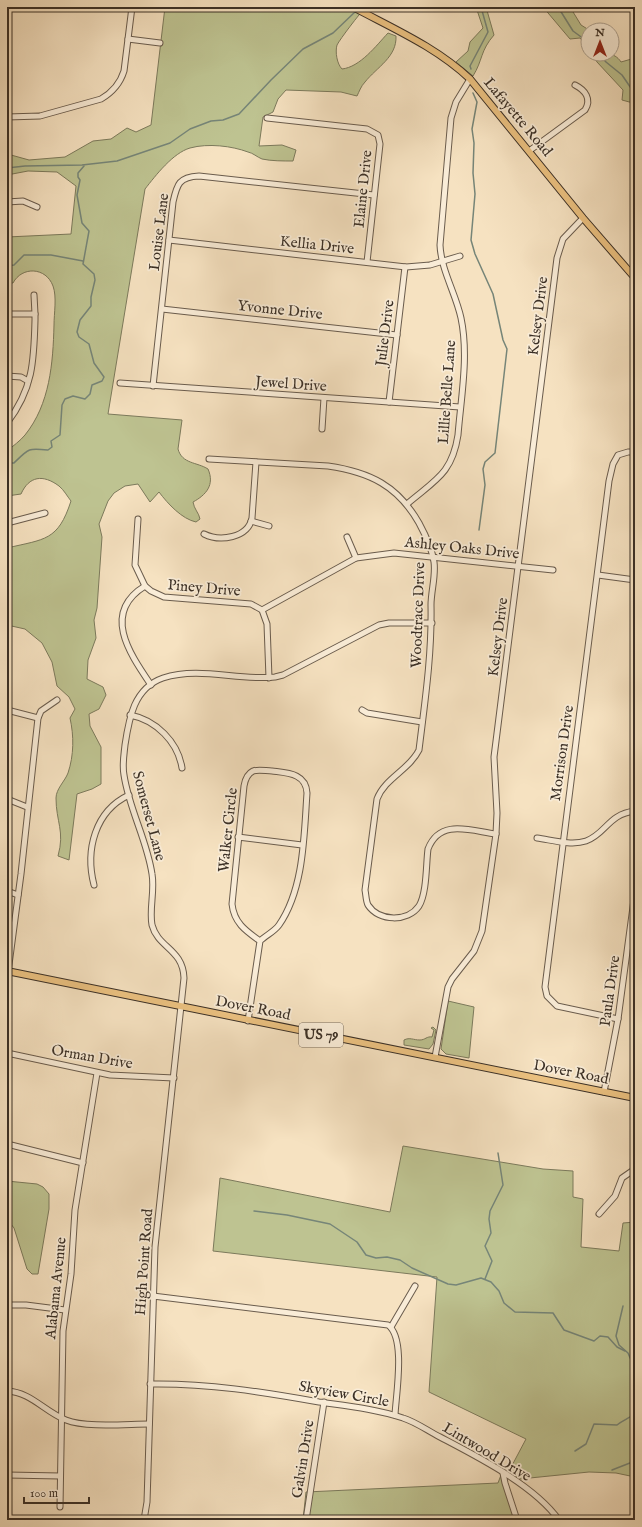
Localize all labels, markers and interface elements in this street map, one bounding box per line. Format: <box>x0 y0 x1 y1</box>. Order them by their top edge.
north arrow <box>580 22 620 62</box>
text: N <box>594 26 605 40</box>
street label: Lafayette Road <box>479 74 557 161</box>
street label: Elaine Drive <box>349 149 377 229</box>
street label: Louise Lane <box>145 192 173 272</box>
street label: Kellia Drive <box>279 232 355 258</box>
street label: Kelsey Drive <box>524 275 552 357</box>
street label: Yvonne Drive <box>236 296 324 324</box>
street label: Julie Drive <box>371 299 399 369</box>
street label: Lillie Belle Lane <box>434 339 460 445</box>
street label: Jewel Drive <box>253 372 328 396</box>
street label: Ashley Oaks Drive <box>403 532 520 563</box>
street label: Woodtrace Drive <box>407 561 429 668</box>
street label: Piney Drive <box>167 575 241 601</box>
street label: Kelsey Drive <box>484 596 512 678</box>
street label: Morrison Drive <box>546 704 578 802</box>
street label: Somerset Lane <box>128 769 170 863</box>
street label: Walker Circle <box>214 787 242 873</box>
street label: Paula Drive <box>596 954 624 1028</box>
street label: Dover Road <box>214 991 293 1025</box>
road number: US 79 <box>299 1023 343 1047</box>
street label: Orman Drive <box>50 1041 134 1074</box>
street label: Dover Road <box>532 1055 611 1089</box>
street label: High Point Road <box>131 1207 157 1316</box>
street label: Alabama Avenue <box>41 1236 71 1341</box>
street label: Skyview Circle <box>297 1377 391 1411</box>
street label: Galvin Drive <box>287 1418 319 1500</box>
street label: Lintwood Drive <box>439 1418 535 1486</box>
scale bar <box>24 1479 89 1505</box>
text: 100 m <box>30 1486 58 1501</box>

